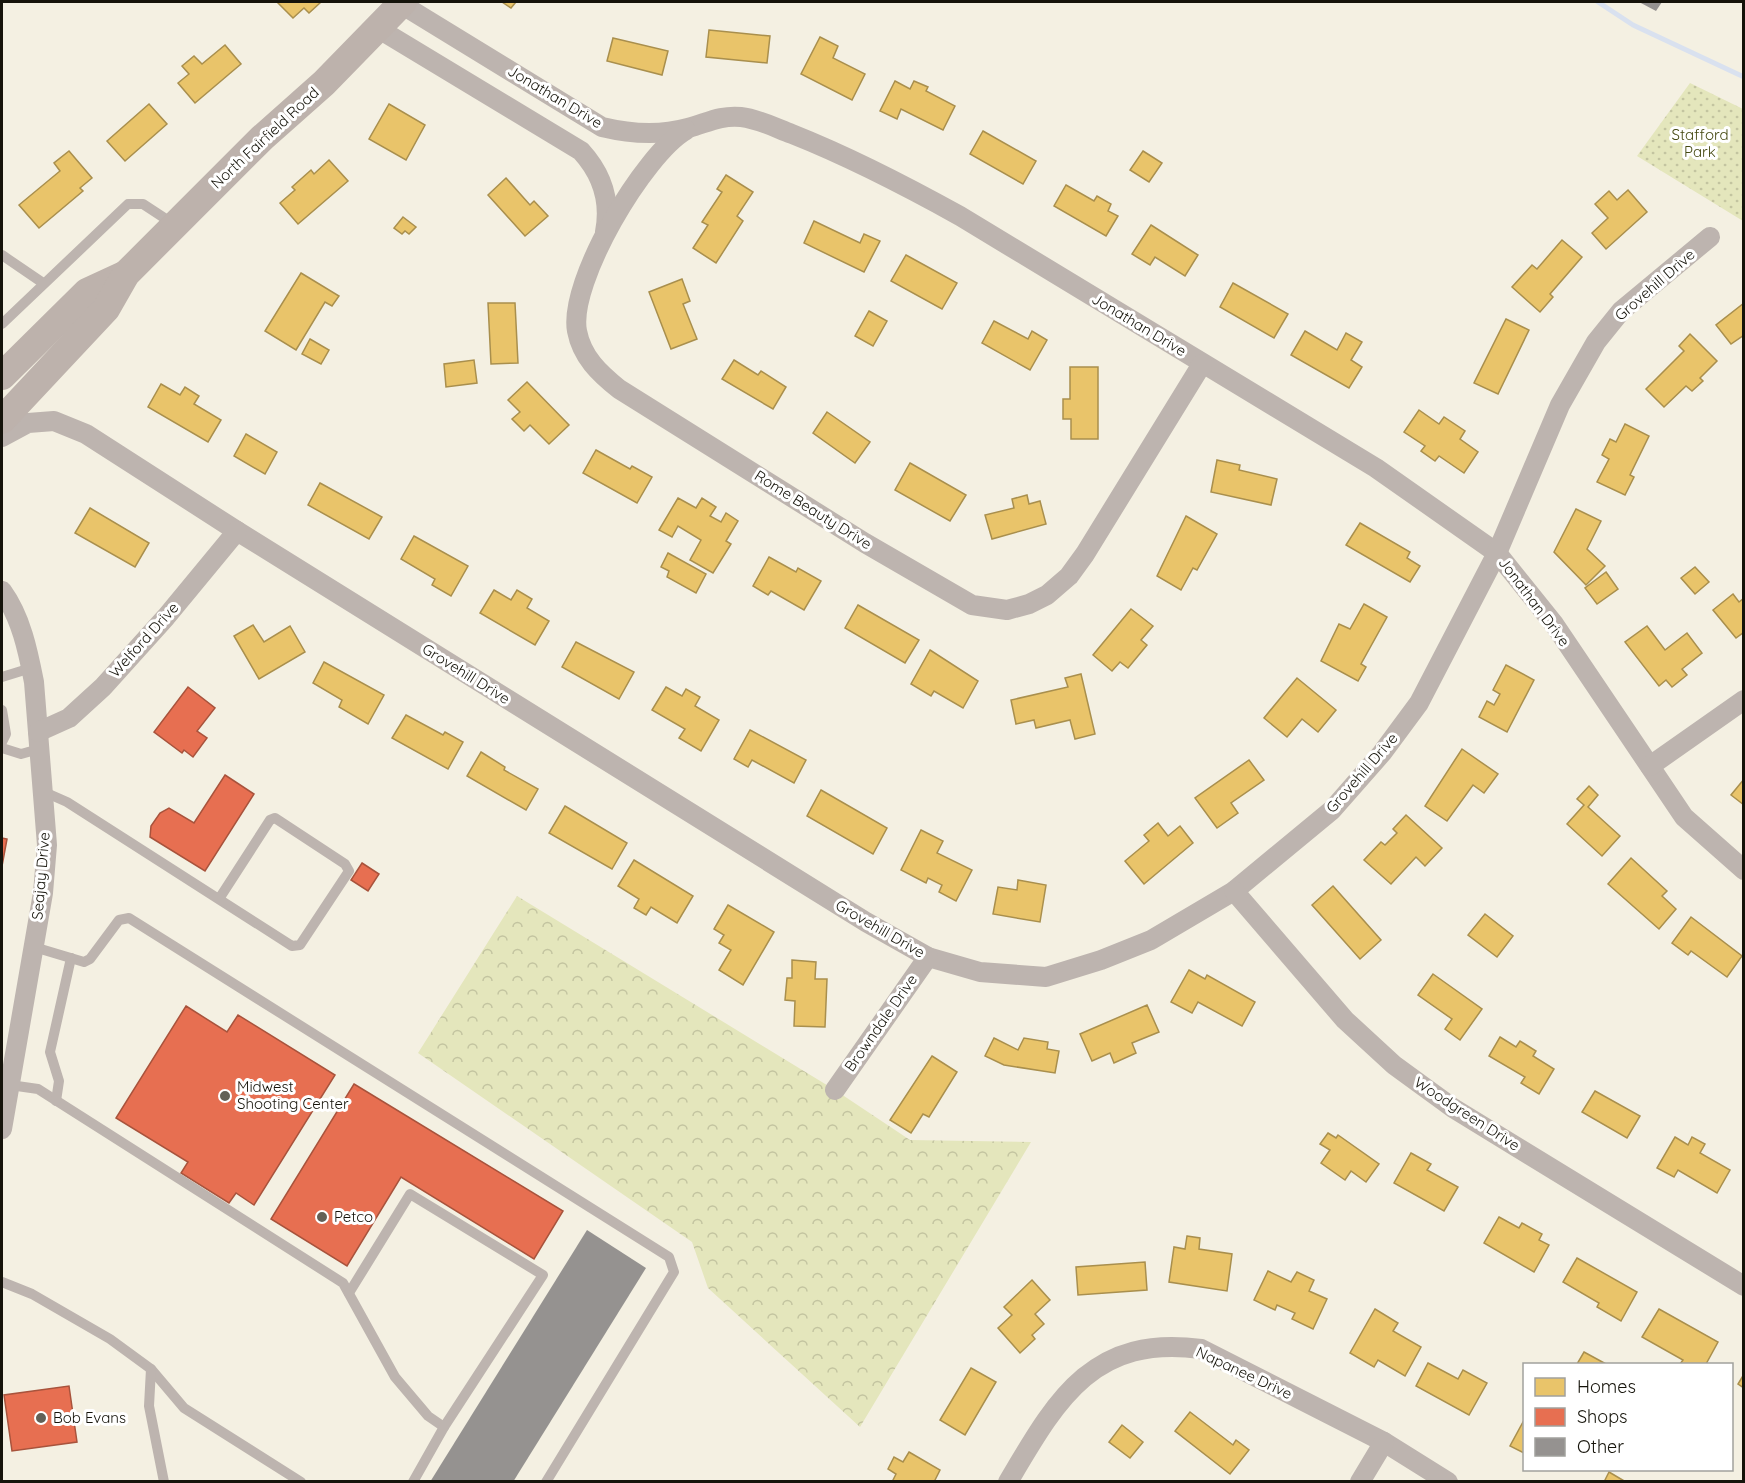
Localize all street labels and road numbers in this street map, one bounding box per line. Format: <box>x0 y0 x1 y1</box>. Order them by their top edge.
street label: Jonathan Drive <box>505 61 606 132</box>
street label: North Fairfield Road <box>207 83 323 192</box>
street label: Grovehill Drive <box>1611 245 1699 325</box>
street label: Jonathan Drive <box>1089 289 1190 360</box>
street label: Rome Beauty Drive <box>751 466 875 553</box>
street label: Jonathan Drive <box>1495 553 1574 650</box>
street label: Welford Drive <box>105 598 182 681</box>
street label: Grovehill Drive <box>419 639 514 708</box>
street label: Grovehill Drive <box>1322 729 1402 817</box>
street label: Seajay Drive <box>27 831 54 921</box>
street label: Grovehill Drive <box>832 895 928 962</box>
street label: Browndale Drive <box>840 970 921 1075</box>
street label: Woodgreen Drive <box>1411 1072 1524 1155</box>
street label: Napanee Drive <box>1193 1342 1295 1403</box>

